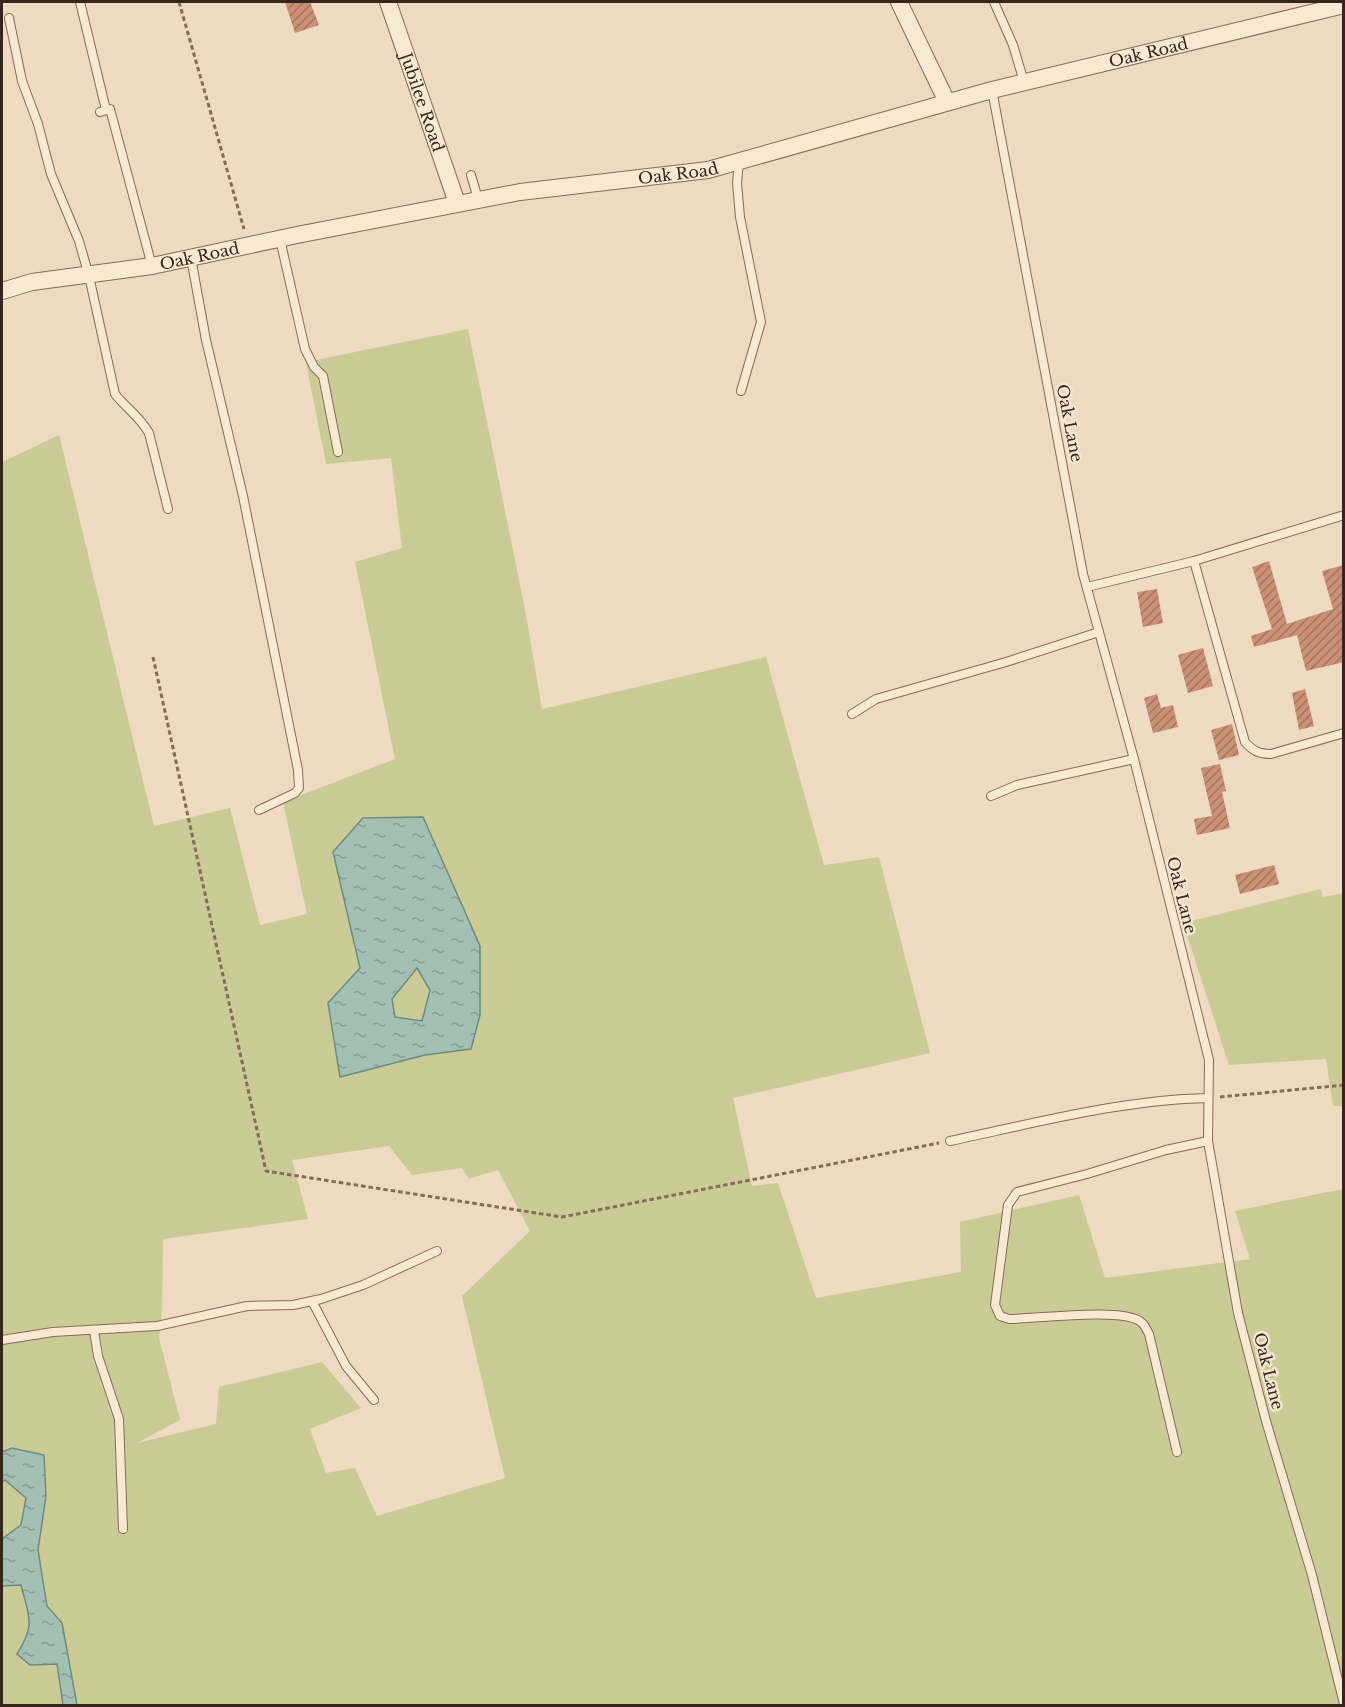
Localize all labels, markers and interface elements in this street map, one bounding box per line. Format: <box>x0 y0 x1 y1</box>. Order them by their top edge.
street label: Oak Road <box>1107 33 1190 71</box>
street label: Jubilee Road <box>396 48 449 155</box>
street label: Oak Road <box>637 158 721 188</box>
street label: Oak Road <box>158 238 241 274</box>
street label: Oak Lane <box>1053 382 1087 464</box>
street label: Oak Lane <box>1163 854 1201 936</box>
street label: Oak Lane <box>1250 1330 1288 1412</box>

